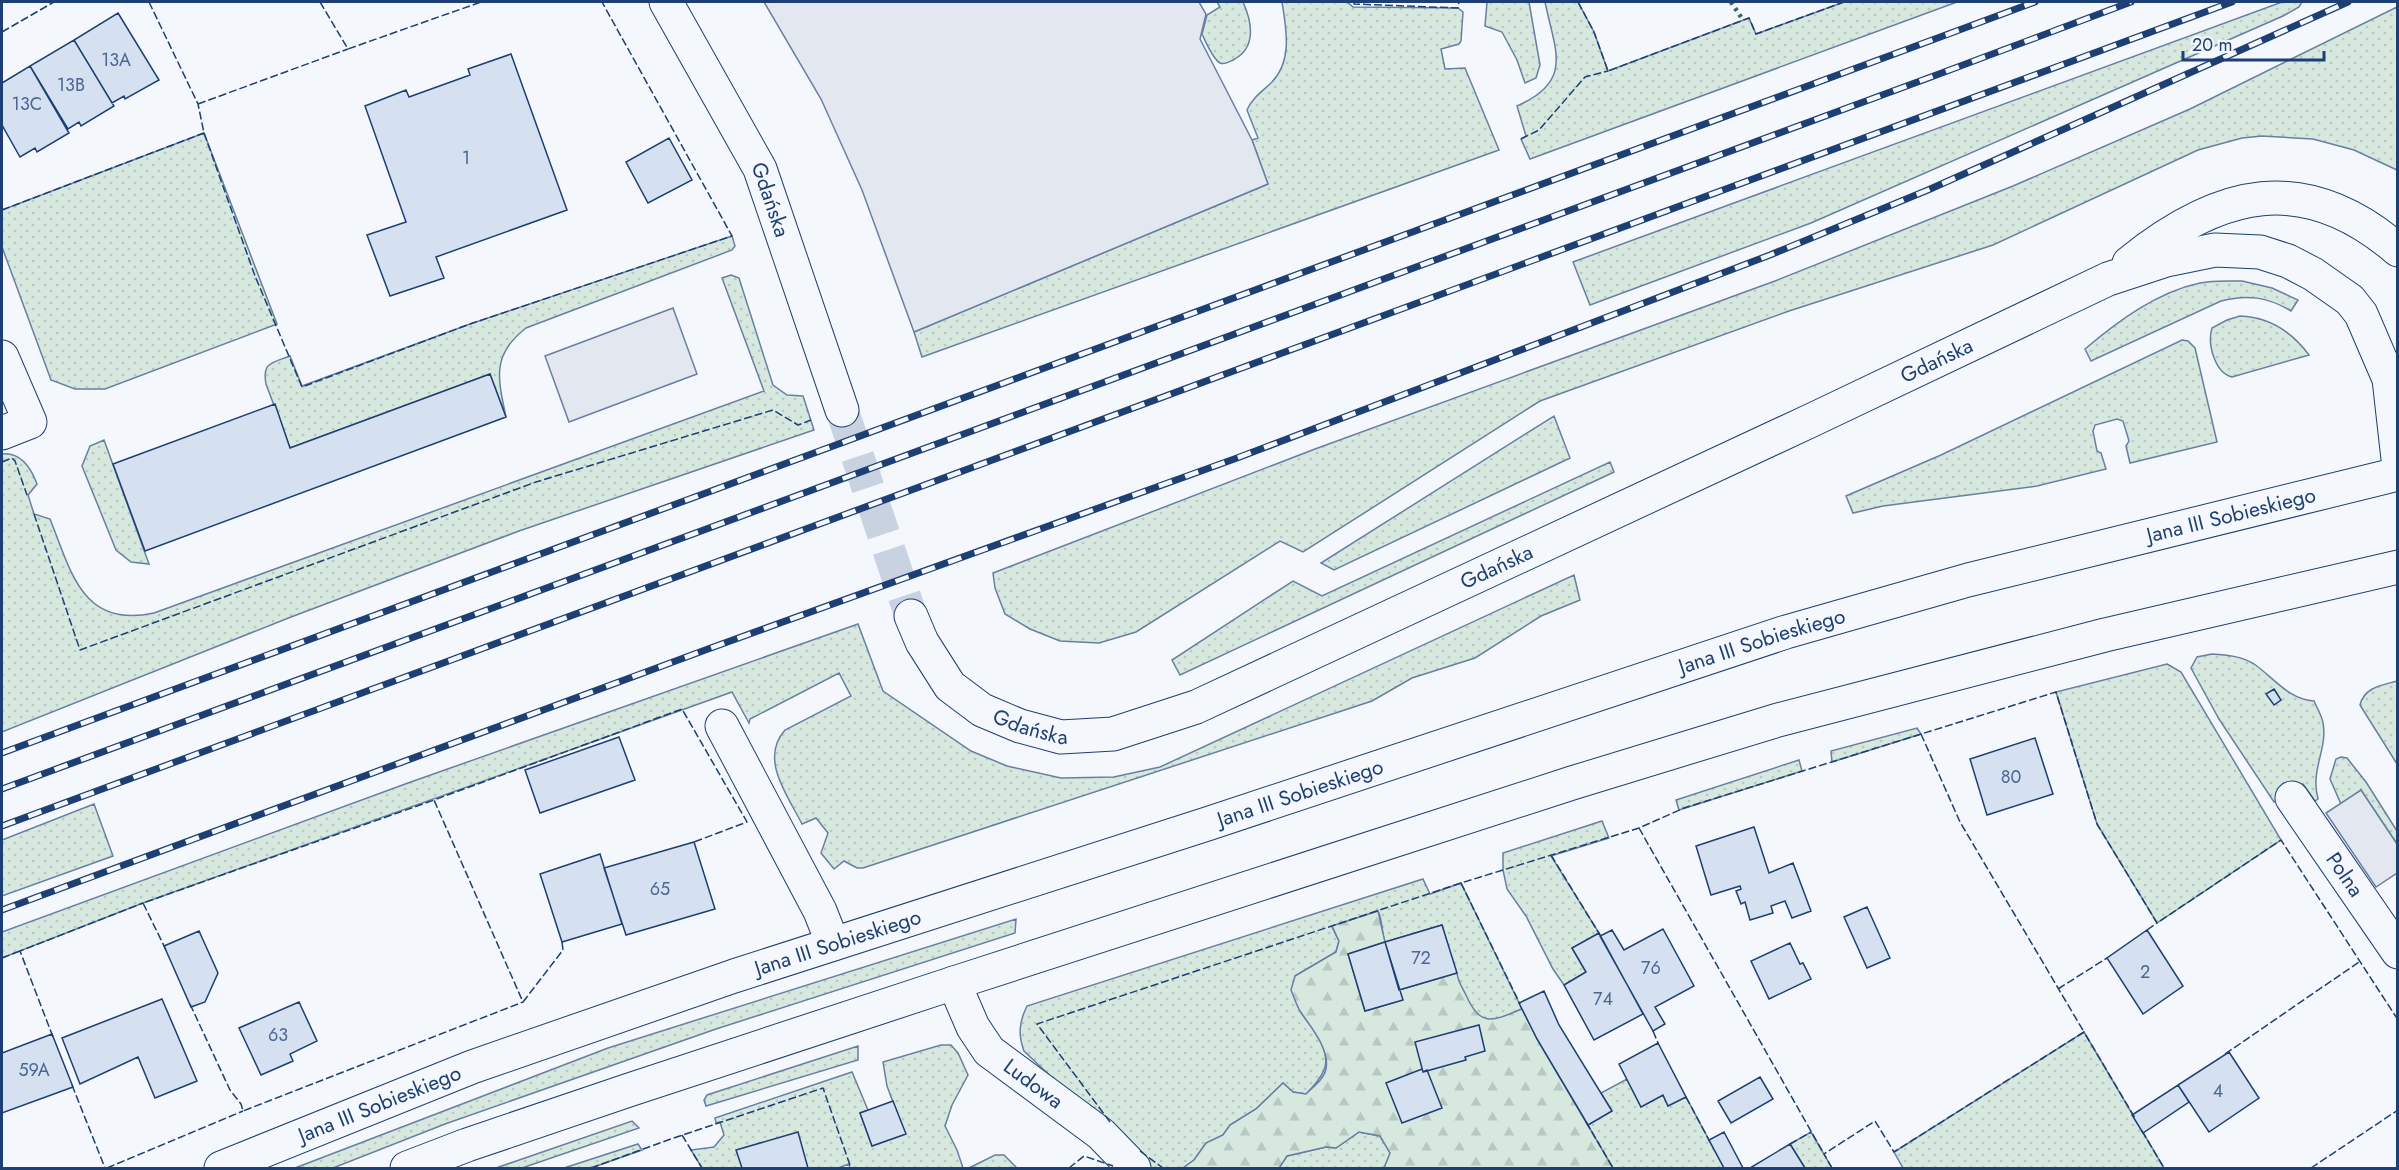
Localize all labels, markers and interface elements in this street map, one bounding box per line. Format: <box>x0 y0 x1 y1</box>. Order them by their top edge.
scale bar <box>2183 24 2324 62</box>
text: 20 m <box>2192 32 2232 58</box>
house number: 13A <box>101 47 131 73</box>
house number: 13B <box>57 72 85 98</box>
house number: 13C <box>12 91 42 117</box>
house number: 1 <box>462 145 470 171</box>
street label: Gdańska <box>744 158 797 241</box>
street label: Gdańska <box>1895 331 1978 391</box>
street label: Jana III Sobieskiego <box>2141 480 2319 551</box>
street label: Gdańska <box>1455 537 1538 597</box>
street label: Jana III Sobieskiego <box>1672 601 1849 683</box>
street label: Gdańska <box>988 701 1068 752</box>
street label: Jana III Sobieskiego <box>1211 752 1387 835</box>
house number: 80 <box>2001 764 2022 790</box>
street label: Polna <box>2319 846 2371 903</box>
house number: 65 <box>650 876 670 902</box>
street label: Jana III Sobieskiego <box>748 902 925 984</box>
house number: 72 <box>1411 945 1431 971</box>
house number: 76 <box>1641 955 1661 981</box>
house number: 2 <box>2140 959 2150 985</box>
house number: 74 <box>1593 986 1613 1012</box>
house number: 63 <box>268 1022 288 1048</box>
street label: Ludowa <box>997 1052 1069 1116</box>
house number: 59A <box>18 1057 50 1083</box>
street label: Jana III Sobieskiego <box>291 1058 466 1152</box>
house number: 4 <box>2213 1078 2223 1104</box>

